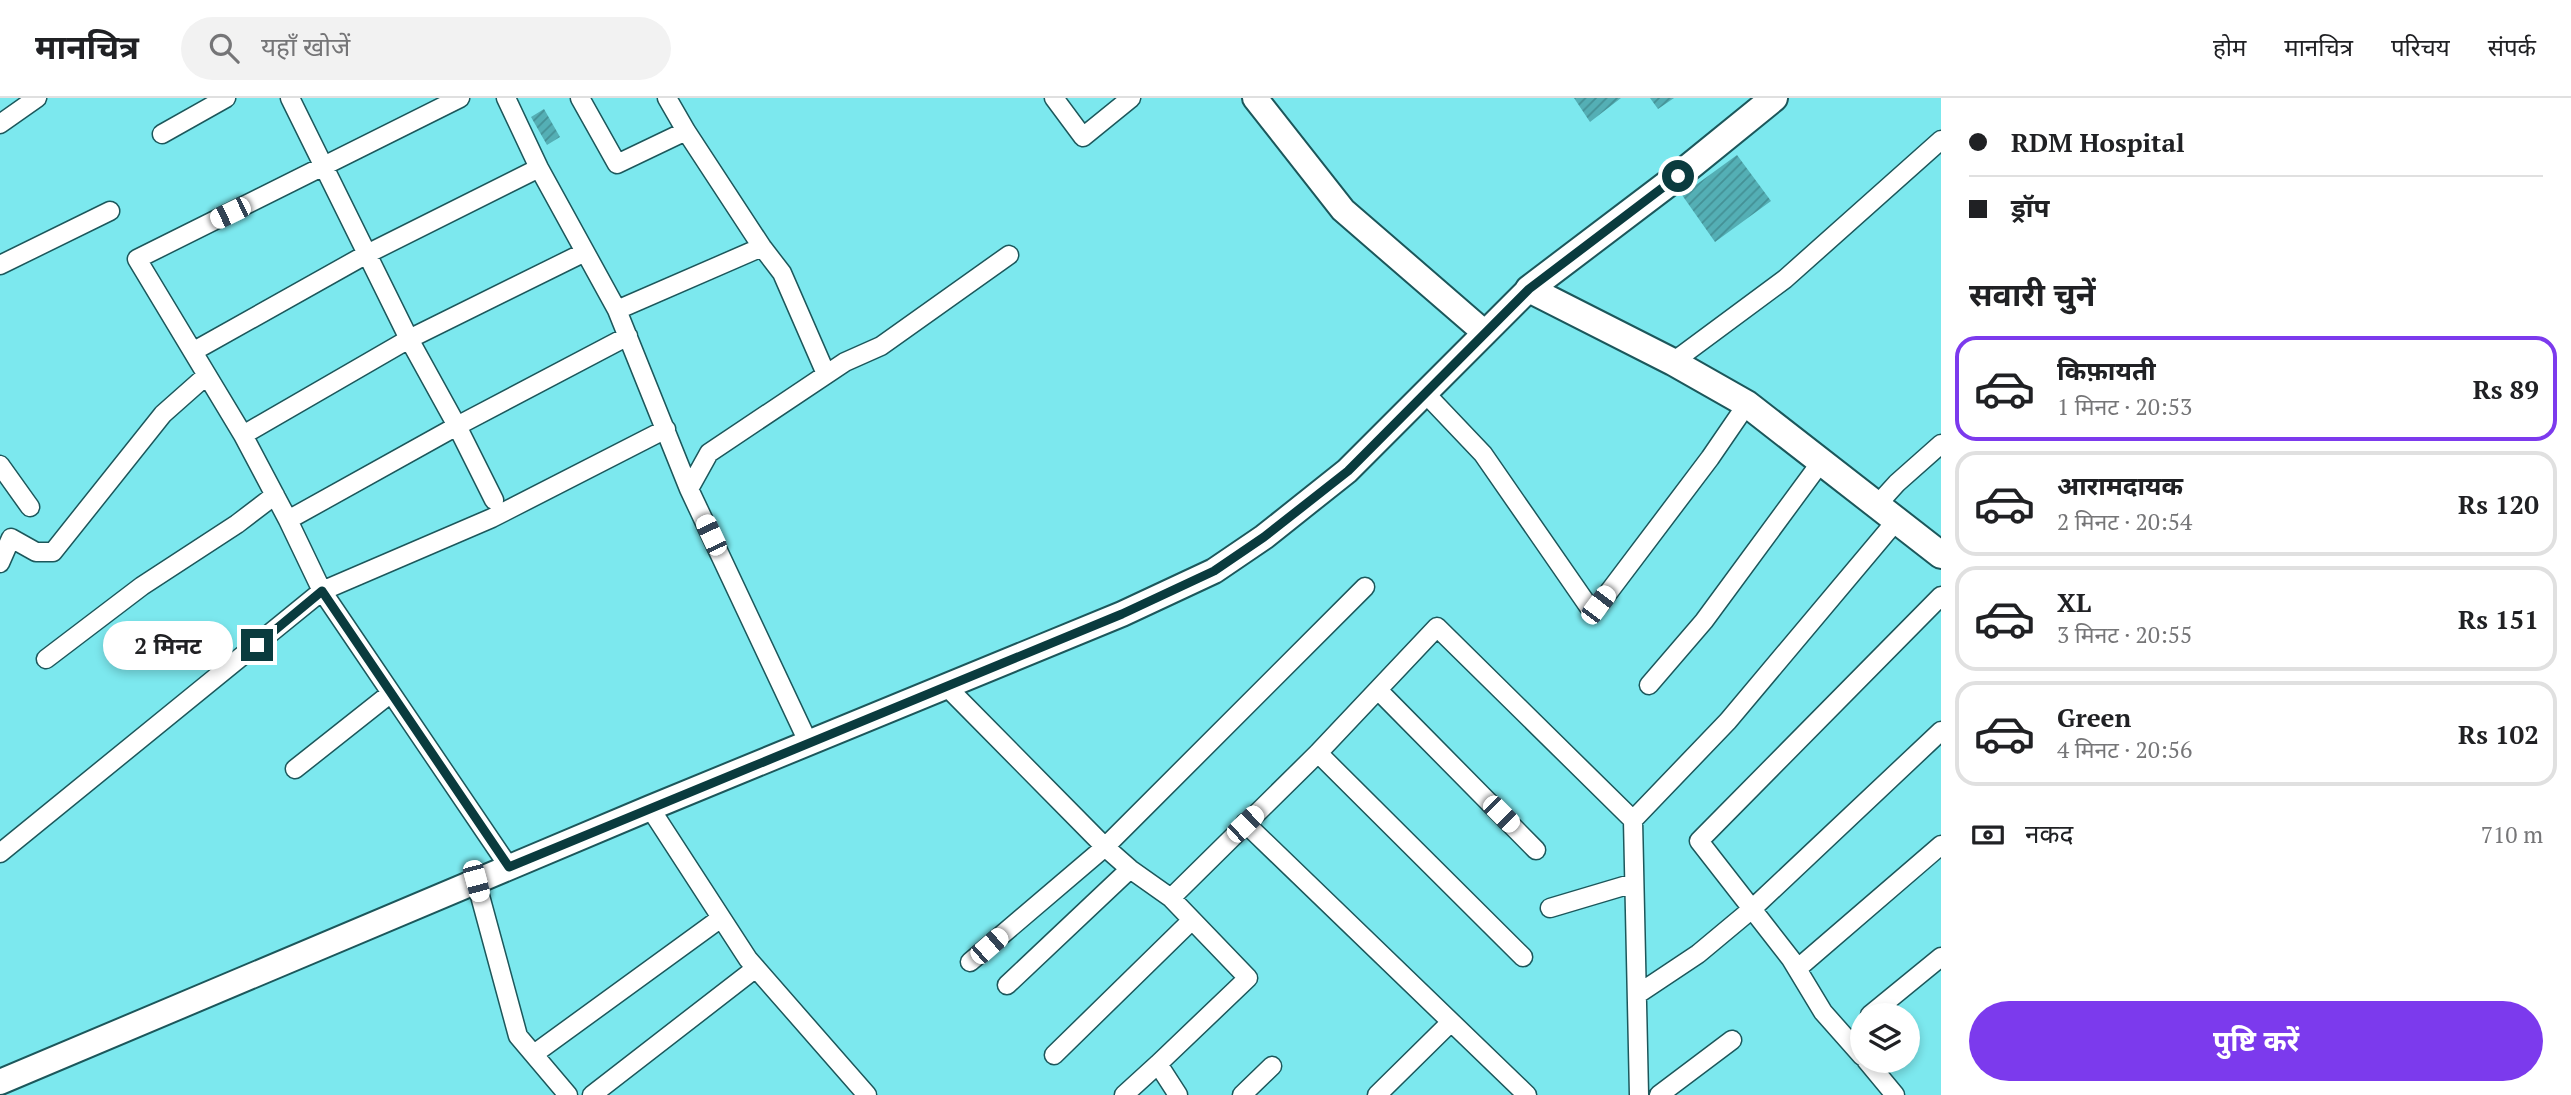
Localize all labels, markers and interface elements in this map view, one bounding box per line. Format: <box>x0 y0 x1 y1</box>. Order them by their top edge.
search box <box>181 17 671 80</box>
text: मानचित्र <box>35 25 139 68</box>
icon: search <box>205 29 243 67</box>
text: यहाँ खोजें <box>261 29 350 63</box>
text: होम <box>2213 31 2246 63</box>
text: मानचित्र <box>2284 31 2353 63</box>
text: परिचय <box>2391 31 2450 63</box>
text: संपर्क <box>2488 31 2536 63</box>
text: RDM Hospital <box>2011 125 2185 159</box>
route start <box>1662 160 1694 192</box>
text: ड्रॉप <box>2011 190 2049 224</box>
car <box>207 194 254 232</box>
text: सवारी चुनें <box>1969 273 2095 315</box>
text: किफ़ायती <box>2057 353 2156 387</box>
icon: car <box>1973 357 2036 420</box>
text: Rs 89 <box>2473 372 2539 406</box>
text: 1 मिनट · 20:53 <box>2057 391 2192 422</box>
text: आरामदायक <box>2057 468 2183 502</box>
icon: car <box>1973 472 2036 535</box>
text: Rs 120 <box>2458 487 2539 521</box>
text: 2 मिनट · 20:54 <box>2057 506 2192 537</box>
car <box>693 512 730 558</box>
car <box>1577 582 1620 628</box>
text: XL <box>2057 585 2091 619</box>
icon: car <box>1973 587 2036 650</box>
text: Rs 151 <box>2458 602 2539 636</box>
text: 3 मिनट · 20:55 <box>2057 619 2192 650</box>
callout: 2 मिनट <box>103 620 232 670</box>
route end <box>241 629 273 661</box>
text: 2 मिनट <box>134 630 202 661</box>
text: Green <box>2057 700 2131 734</box>
icon: car <box>1973 702 2036 765</box>
text: Rs 102 <box>2458 717 2539 751</box>
text: 4 मिनट · 20:56 <box>2057 734 2192 765</box>
car <box>1479 792 1524 836</box>
car <box>1223 802 1268 846</box>
icon: cash <box>1969 816 2007 854</box>
text: नकद <box>2025 816 2073 850</box>
text: 710 m <box>2481 819 2543 850</box>
car <box>461 858 492 904</box>
car <box>967 924 1012 968</box>
button: पुष्टि करें <box>1969 1001 2543 1081</box>
map controls <box>1850 1003 1920 1073</box>
button: layers <box>1850 1003 1920 1073</box>

